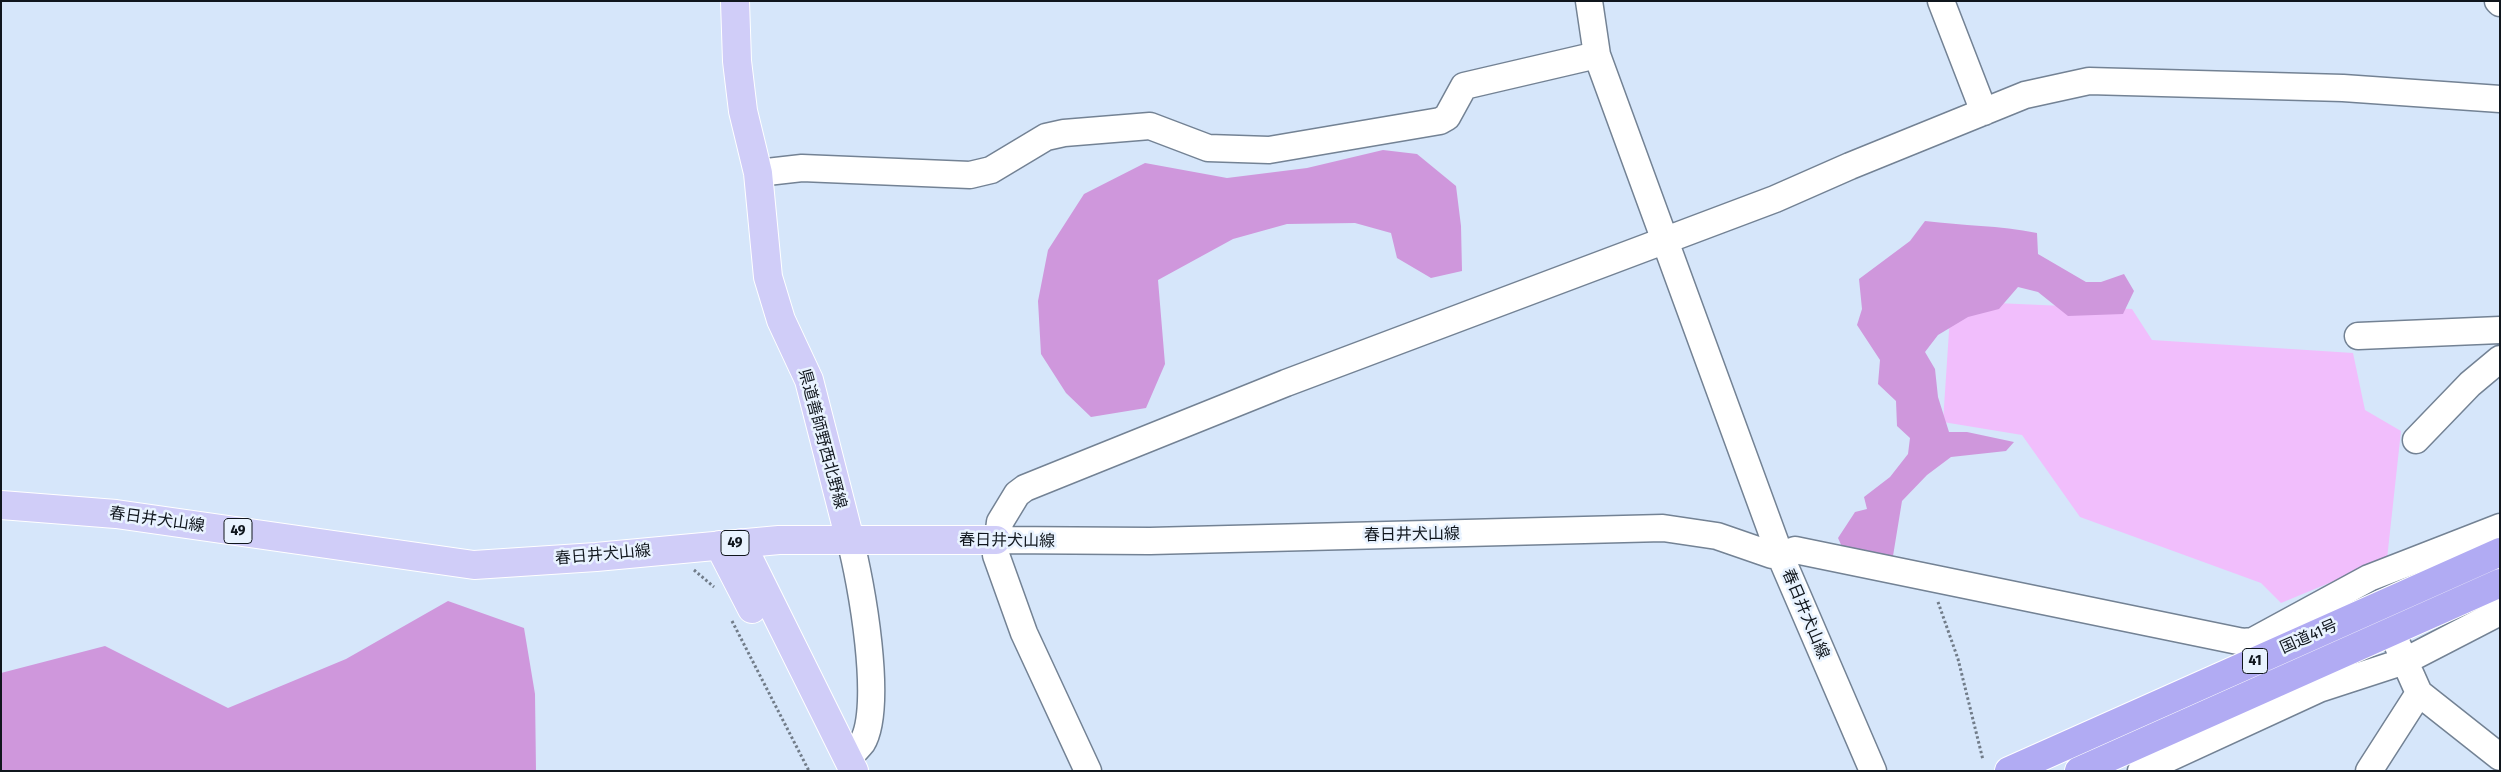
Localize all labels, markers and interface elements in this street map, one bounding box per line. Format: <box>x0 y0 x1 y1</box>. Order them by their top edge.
street label: 県道善師野西北野線 <box>794 367 850 511</box>
street label: 春日井犬山線 <box>108 504 206 536</box>
road number: 49 <box>224 518 252 544</box>
street label: 春日井犬山線 <box>1364 525 1460 545</box>
road number: 49 <box>721 530 749 556</box>
street label: 春日井犬山線 <box>959 531 1055 551</box>
street label: 春日井犬山線 <box>554 541 652 569</box>
street label: 春日井犬山線 <box>1777 566 1833 662</box>
street label: 国道41号 <box>2277 616 2341 658</box>
road number: 41 <box>2242 648 2268 674</box>

